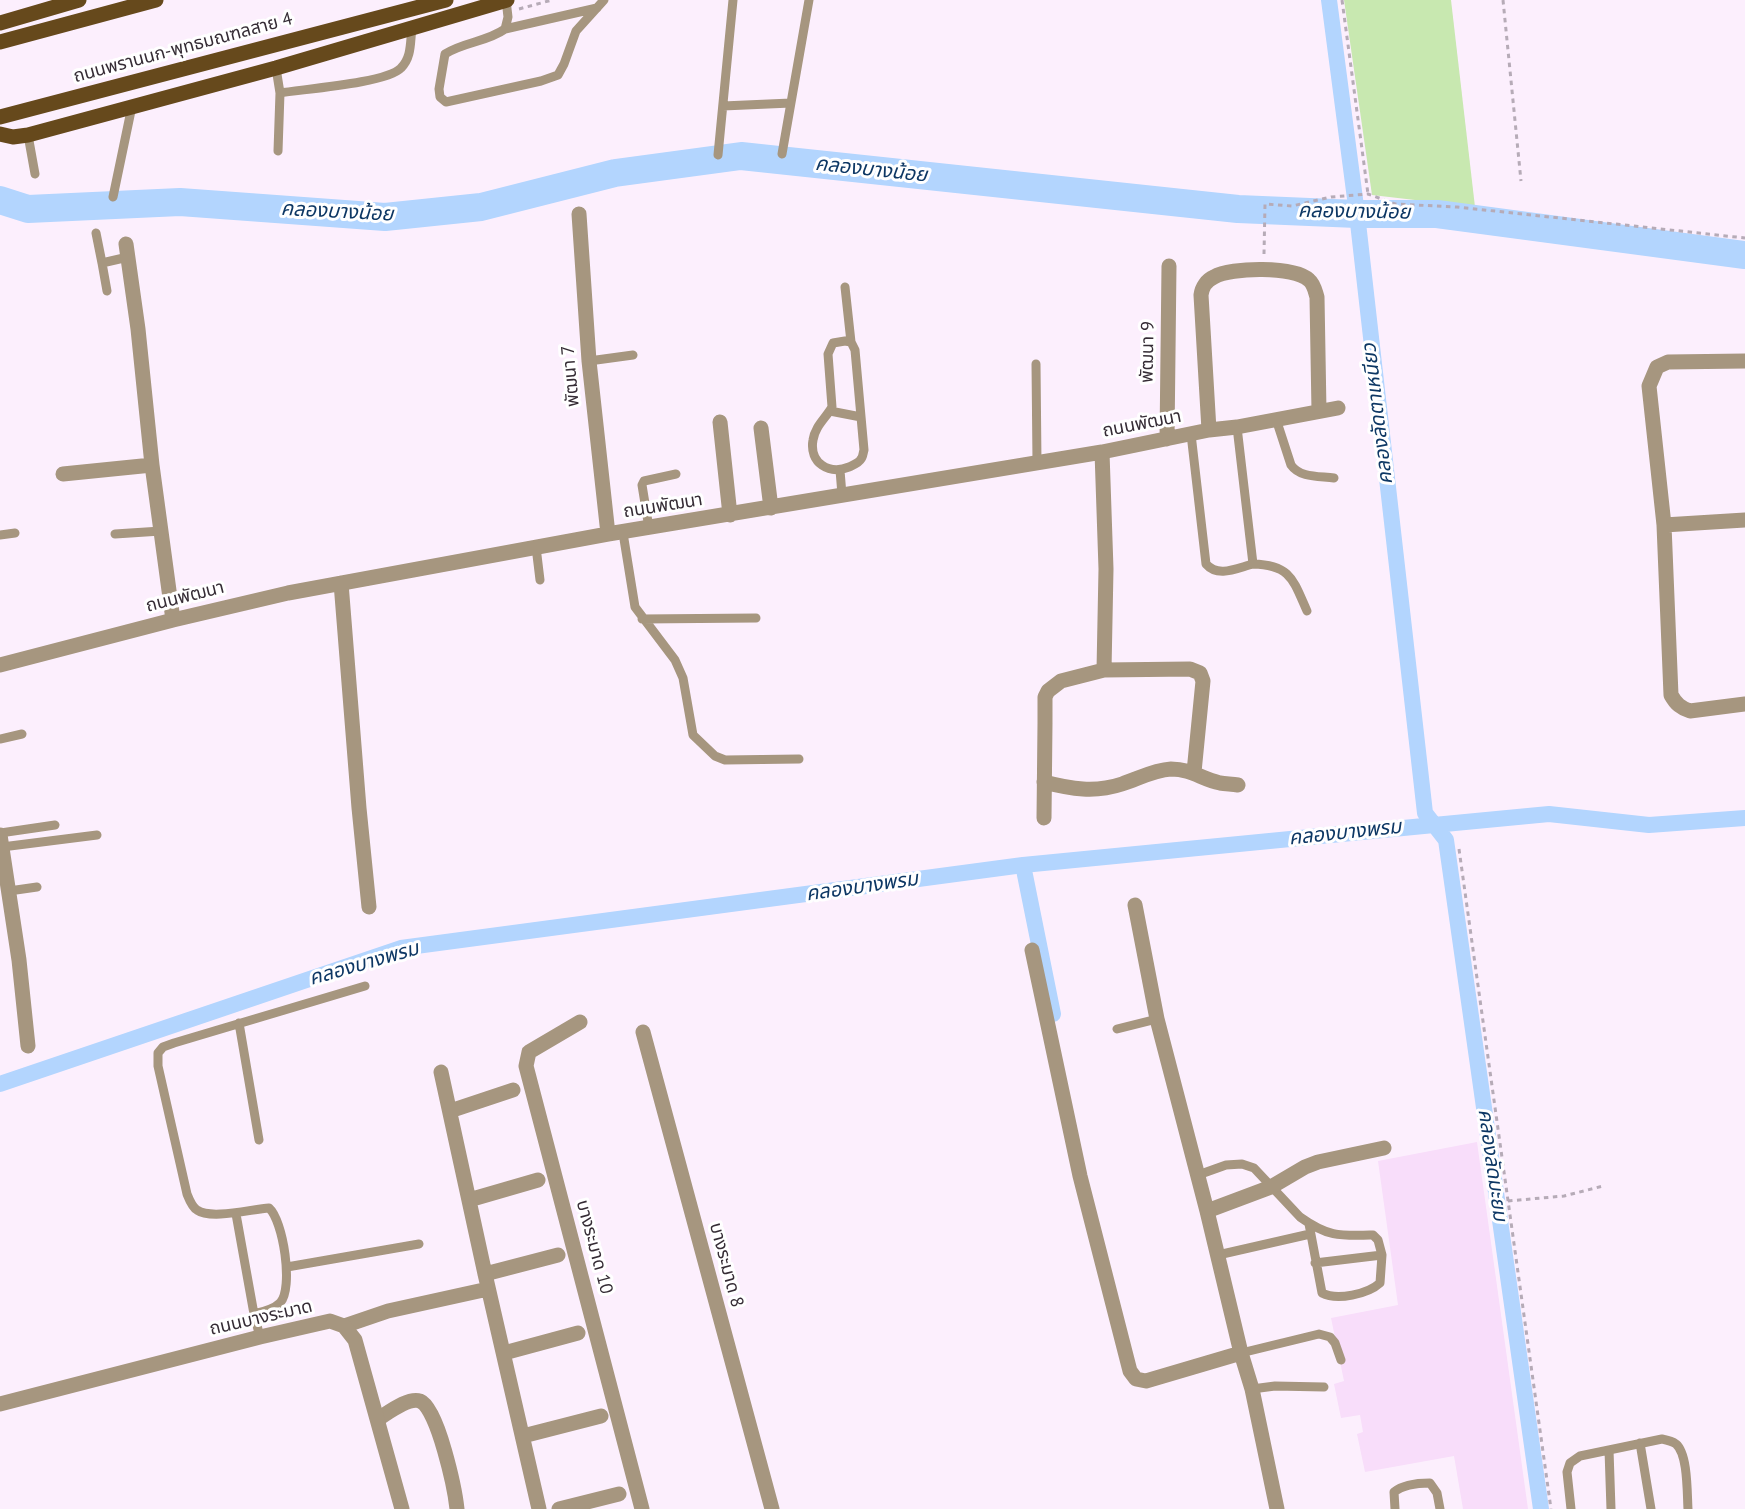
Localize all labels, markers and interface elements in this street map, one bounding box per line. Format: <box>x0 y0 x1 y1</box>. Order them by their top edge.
street label: ถนนพรานนก-พุทธมณฑลสาย 4 <box>71 8 295 88</box>
water label: คลองบางน้อย <box>814 152 928 188</box>
water label: คลองบางน้อย <box>280 197 394 227</box>
water label: คลองบางน้อย <box>1298 199 1410 225</box>
street label: พัฒนา 9 <box>1137 321 1159 383</box>
water label: คลองลัดตาเหนียว <box>1357 342 1399 486</box>
street label: พัฒนา 7 <box>558 344 584 408</box>
street label: ถนนพัฒนา <box>1101 406 1183 442</box>
street label: ถนนพัฒนา <box>622 489 704 523</box>
street label: ถนนพัฒนา <box>144 577 226 617</box>
water label: คลองบางพรม <box>1288 815 1402 851</box>
water label: คลองบางพรม <box>804 867 920 907</box>
water label: คลองบางพรม <box>306 937 422 991</box>
water label: คลองลัดมะยม <box>1472 1107 1512 1223</box>
street label: บางระมาด 10 <box>571 1198 617 1296</box>
street label: บางระมาด 8 <box>704 1220 748 1310</box>
street label: ถนนบางระมาด <box>207 1296 315 1340</box>

